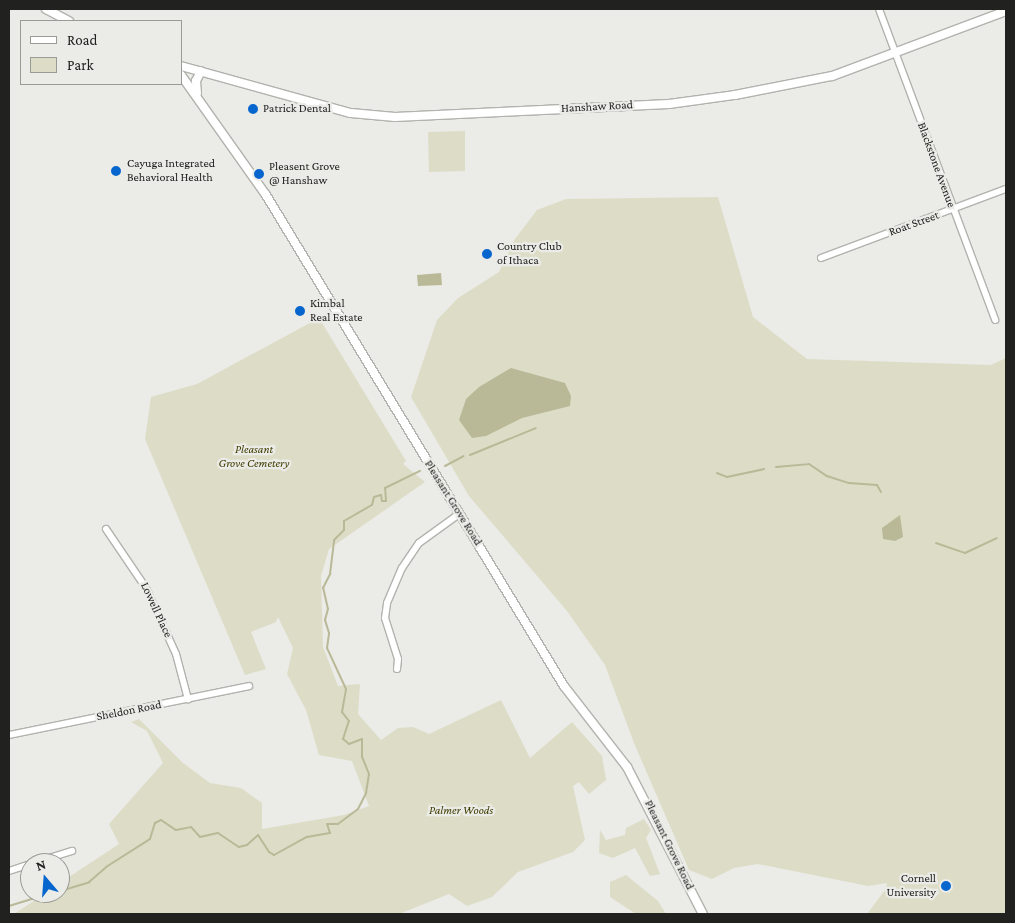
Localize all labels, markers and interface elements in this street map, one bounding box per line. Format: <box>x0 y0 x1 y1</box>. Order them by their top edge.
legend <box>20 20 182 85</box>
text: Road <box>67 32 97 48</box>
text: Park <box>67 57 94 73</box>
street label: Hanshaw Road <box>561 98 633 116</box>
place label: Patrick Dental <box>263 102 331 116</box>
marker: Patrick Dental <box>247 103 259 115</box>
street label: Blackstone Avenue <box>914 120 958 210</box>
place label: Cayuga Integrated Behavioral Health <box>127 157 215 185</box>
place label: Pleasent Grove @ Hanshaw <box>269 160 340 188</box>
marker: Cayuga Integrated Behavioral Health <box>109 164 123 178</box>
marker: Pleasent Grove @ Hanshaw <box>253 168 265 180</box>
street label: Roat Street <box>887 208 941 240</box>
place label: Country Club of Ithaca <box>497 240 562 268</box>
marker: Country Club of Ithaca <box>481 248 493 260</box>
place label: Kimbal Real Estate <box>310 297 363 325</box>
marker: Kimbal Real Estate <box>294 305 306 317</box>
park label: Pleasant Grove Cemetery <box>219 443 289 471</box>
street label: Pleasant Grove Road <box>421 458 485 548</box>
street label: Lowell Place <box>137 580 175 640</box>
street label: Sheldon Road <box>95 698 163 724</box>
street label: Pleasant Grove Road <box>641 798 697 892</box>
park label: Palmer Woods <box>429 804 493 818</box>
north arrow <box>20 853 70 903</box>
text: N <box>34 856 48 874</box>
place label: Cornell University <box>886 872 936 900</box>
marker: Cornell University <box>940 880 952 892</box>

